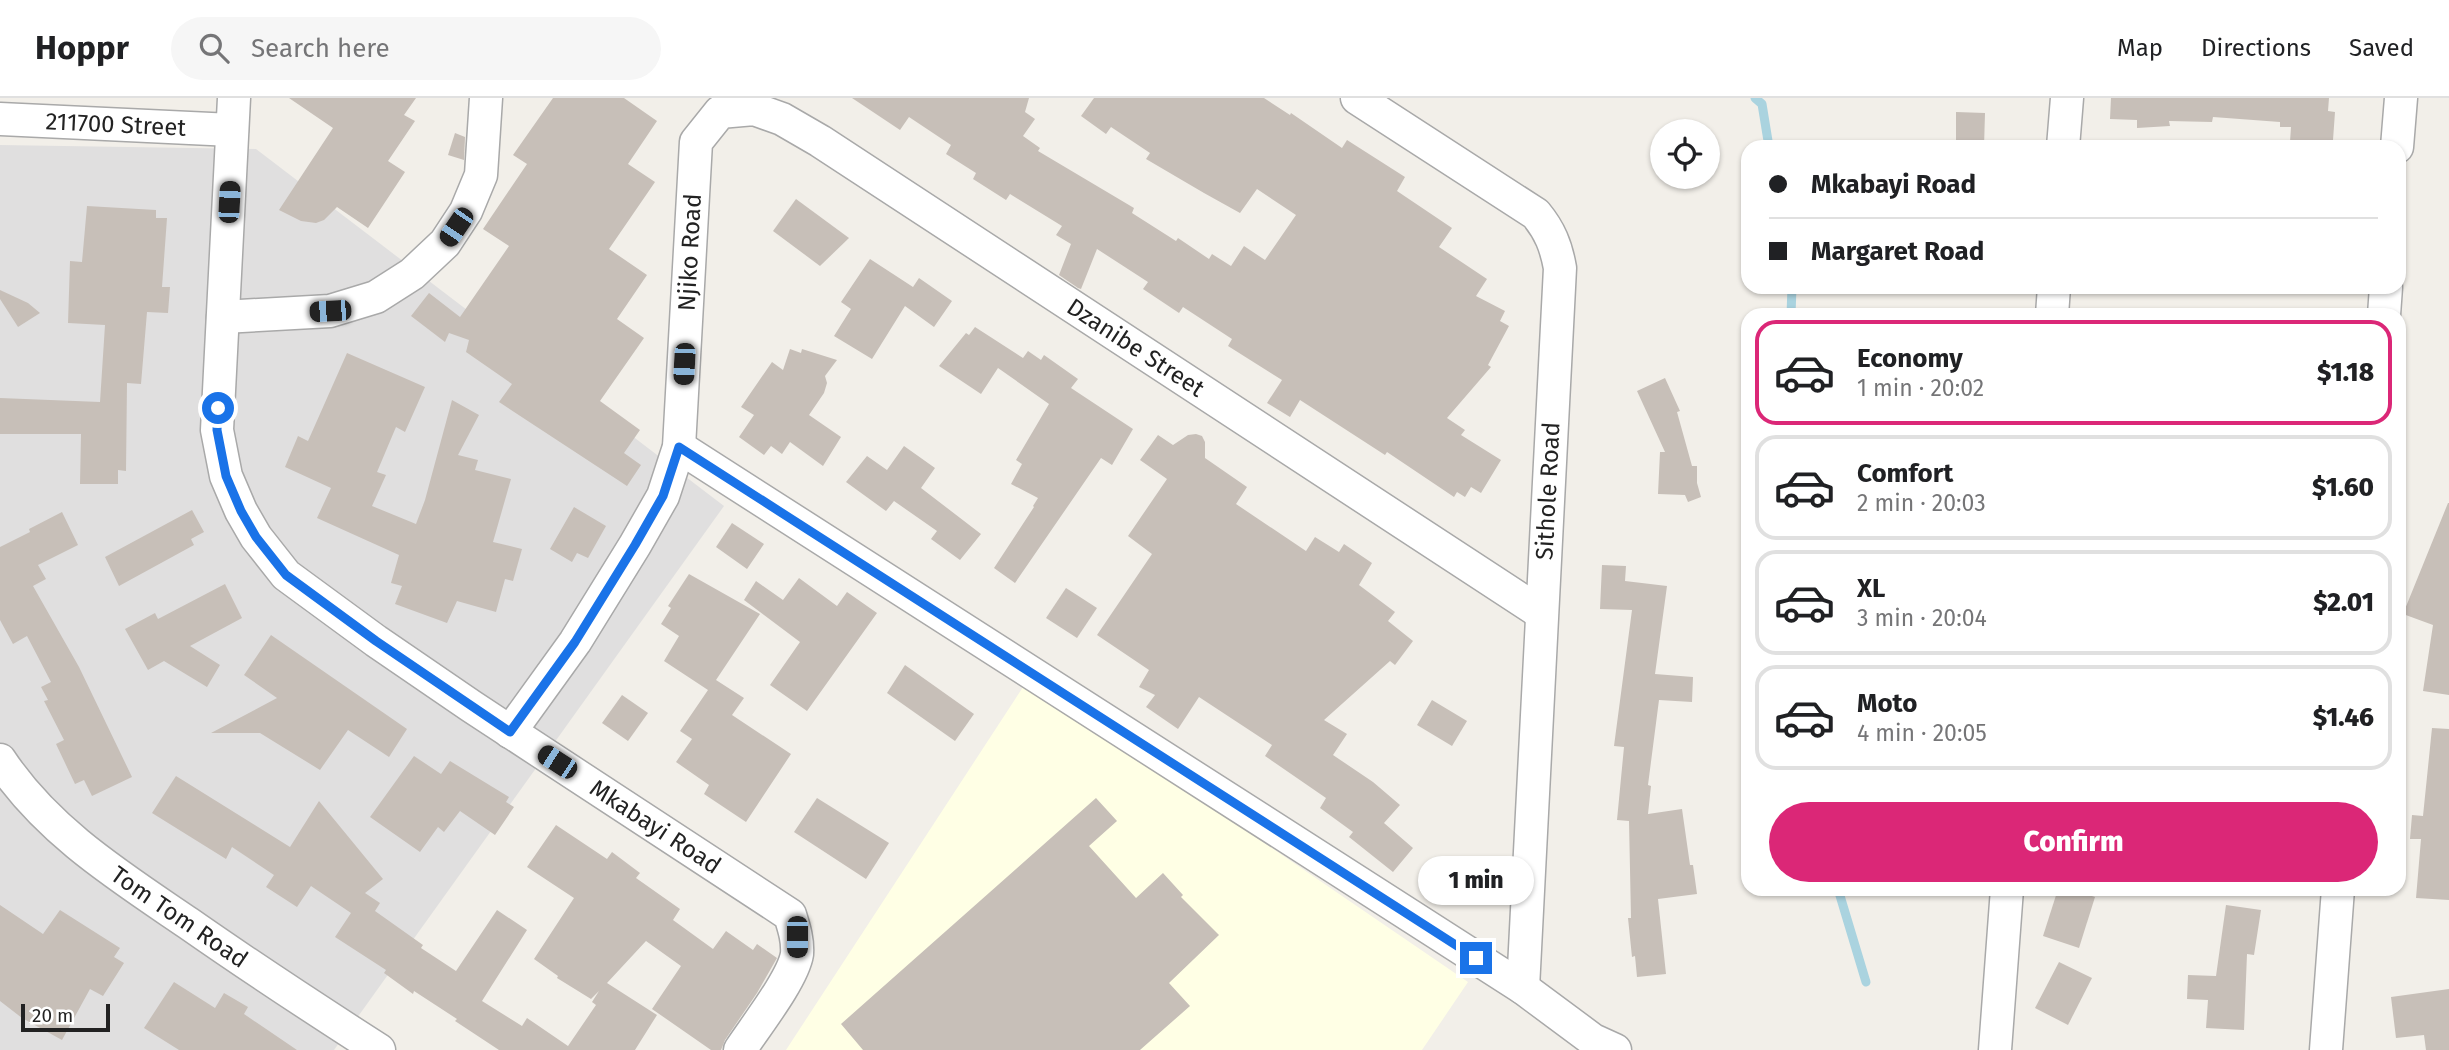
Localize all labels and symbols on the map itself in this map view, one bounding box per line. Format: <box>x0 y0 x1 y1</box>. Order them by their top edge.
street label: 211700 Street <box>45 107 187 142</box>
car <box>218 180 241 224</box>
street label: Njiko Road <box>673 193 707 312</box>
car <box>436 204 477 250</box>
street label: Dzanibe Street <box>1062 293 1210 403</box>
car <box>309 299 352 323</box>
car <box>673 342 696 386</box>
route start <box>202 392 234 424</box>
street label: Sithole Road <box>1530 421 1566 561</box>
car <box>534 742 581 782</box>
street label: Mkabayi Road <box>585 774 726 880</box>
callout: 1 min <box>1418 856 1534 906</box>
street label: Tom Tom Road <box>105 860 253 974</box>
car <box>787 916 808 958</box>
route end <box>1460 942 1492 974</box>
scale bar <box>21 1001 110 1033</box>

